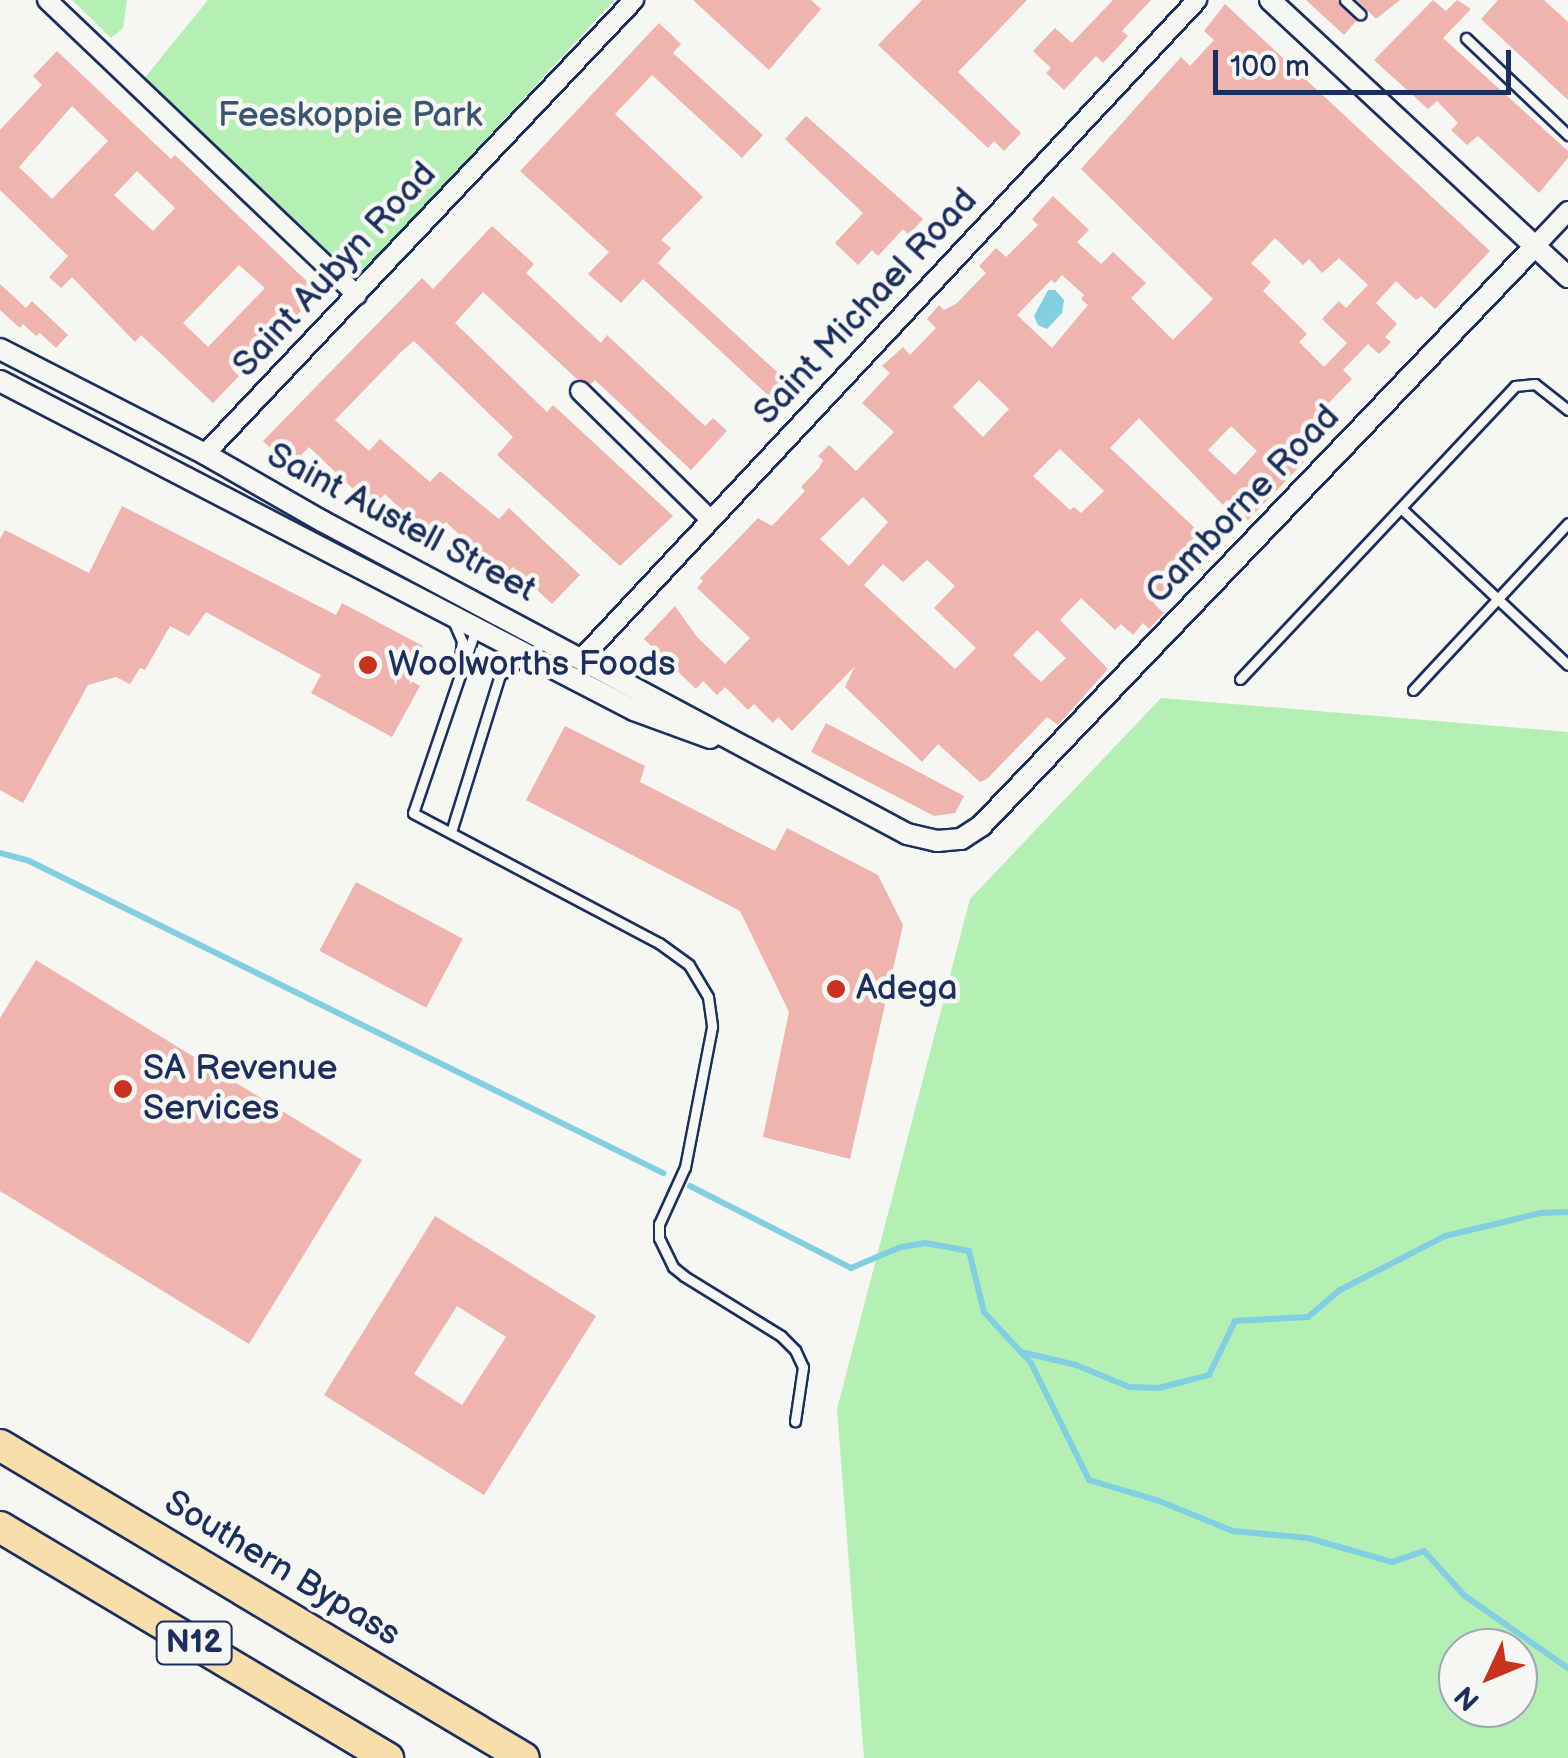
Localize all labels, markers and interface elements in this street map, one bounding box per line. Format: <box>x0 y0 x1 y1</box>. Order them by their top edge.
scale bar <box>1218 30 1516 92</box>
text: 100 m <box>1230 49 1310 85</box>
park label: Feeskoppie Park <box>218 95 482 137</box>
street label: Saint Aubyn Road <box>225 154 445 386</box>
street label: Saint Michael Road <box>746 180 986 434</box>
street label: Camborne Road <box>1137 397 1349 613</box>
street label: Saint Austell Street <box>259 434 543 612</box>
place label: Woolworths Foods <box>388 644 675 686</box>
marker: Woolworths Foods <box>357 654 379 676</box>
place label: Adega <box>856 968 958 1010</box>
marker: Adega <box>825 978 847 1000</box>
place label: SA Revenue Services <box>143 1048 337 1130</box>
marker: SA Revenue Services <box>112 1078 134 1100</box>
street label: Southern Bypass <box>157 1482 407 1656</box>
road number: N12 <box>154 1616 234 1670</box>
north arrow <box>1438 1628 1538 1728</box>
text: N <box>1448 1679 1487 1717</box>

